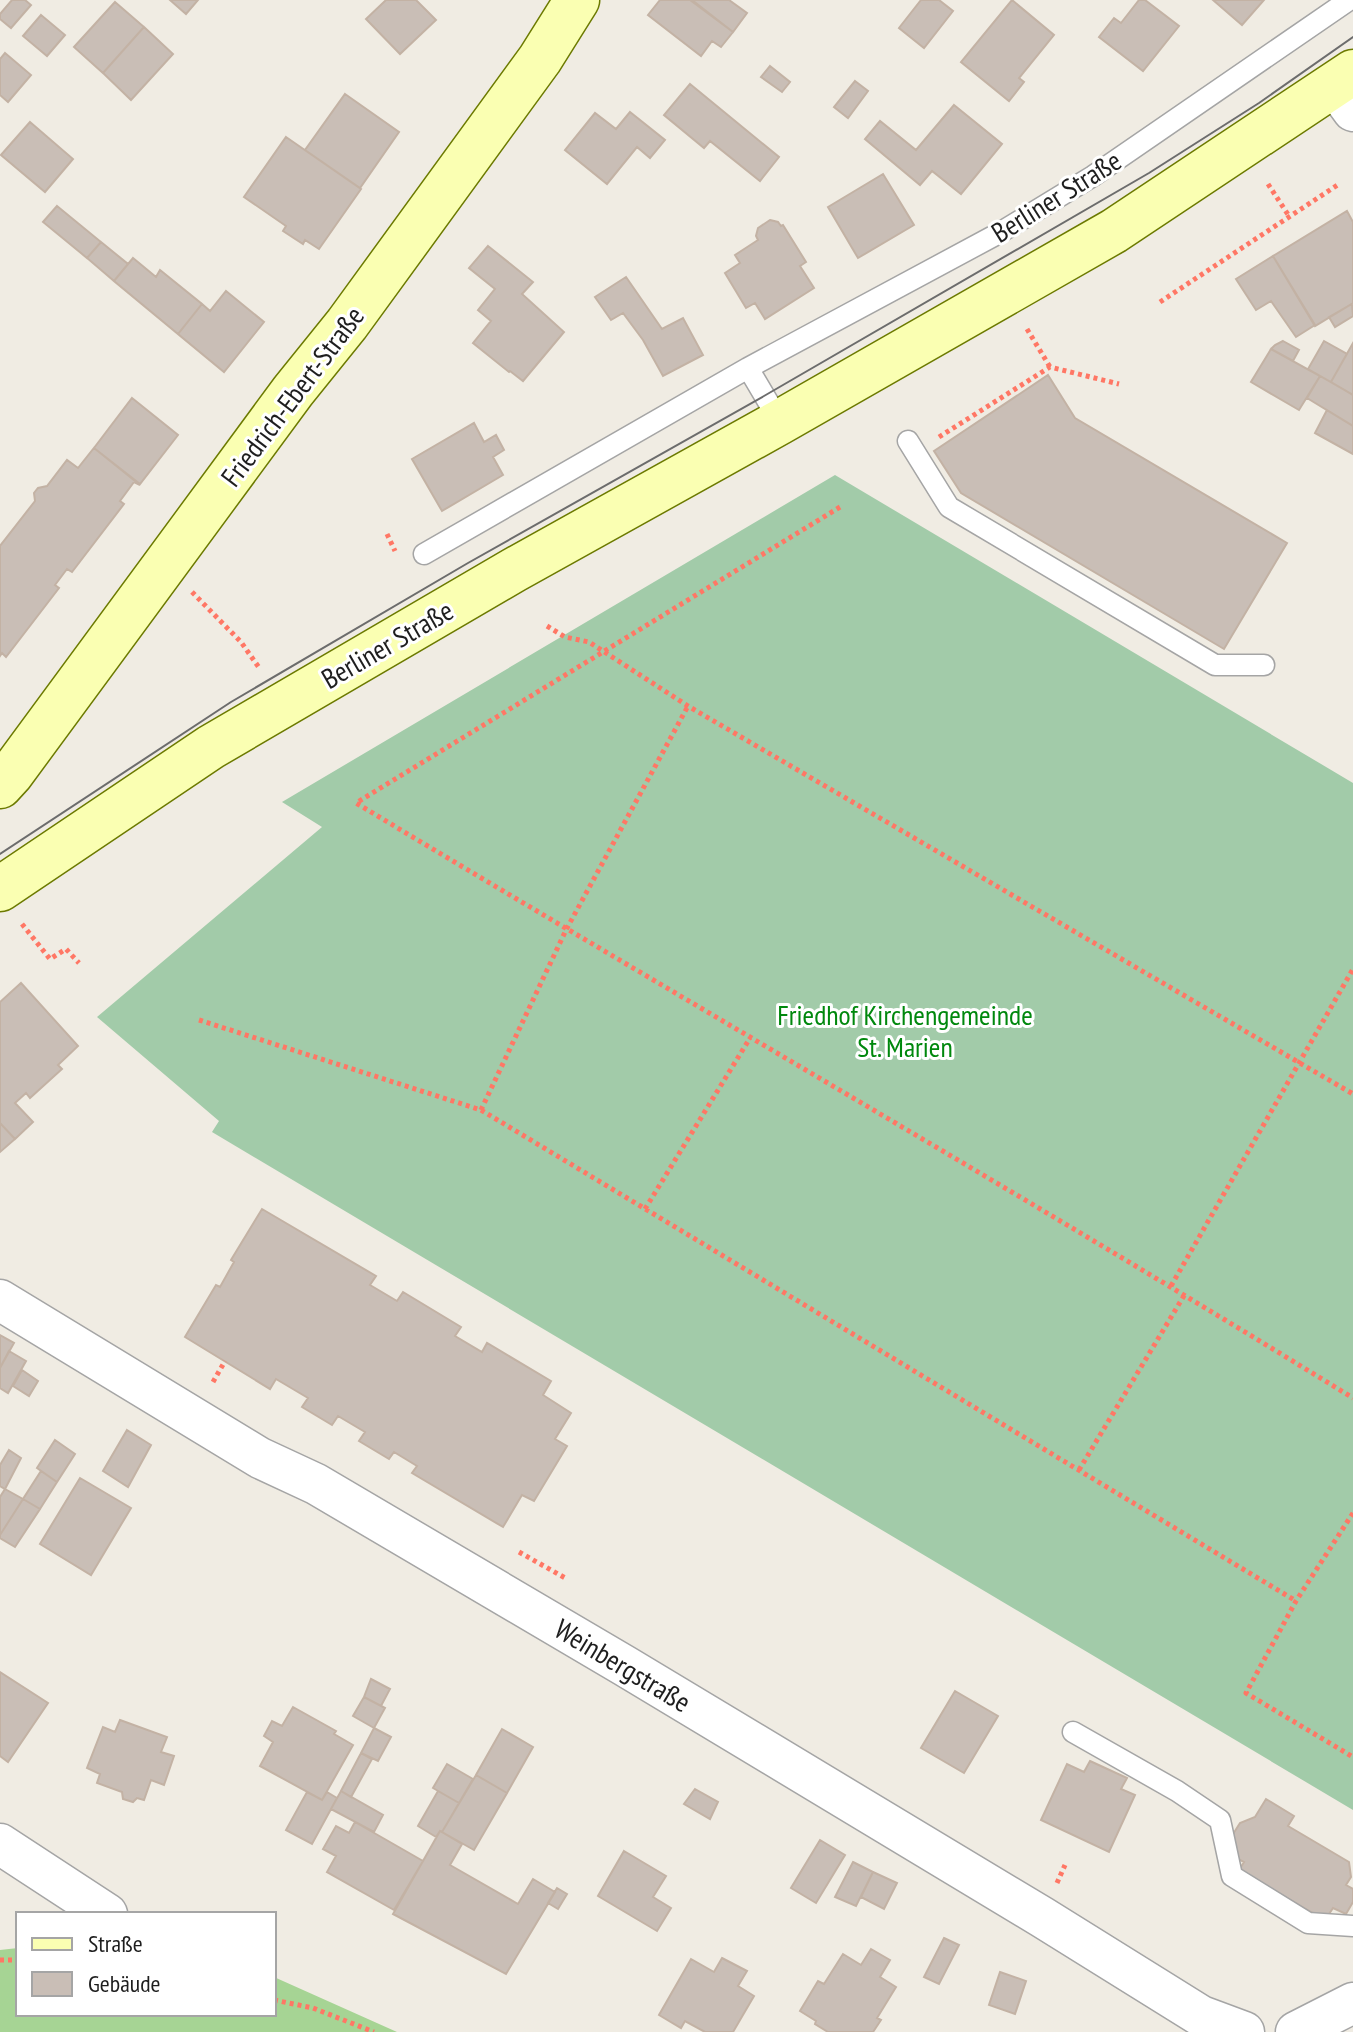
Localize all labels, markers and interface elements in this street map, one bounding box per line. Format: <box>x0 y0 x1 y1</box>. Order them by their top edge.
street label: Berliner Straße <box>984 142 1128 250</box>
street label: Friedrich-Ebert-Straße <box>212 299 372 493</box>
street label: Berliner Straße <box>314 591 460 697</box>
park label: Friedhof Kirchengemeinde St. Marien <box>777 996 1033 1065</box>
street label: Weinbergstraße <box>548 1610 698 1720</box>
legend <box>16 1912 276 2016</box>
text: Straße <box>88 1928 143 1959</box>
text: Gebäude <box>88 1968 160 1999</box>

